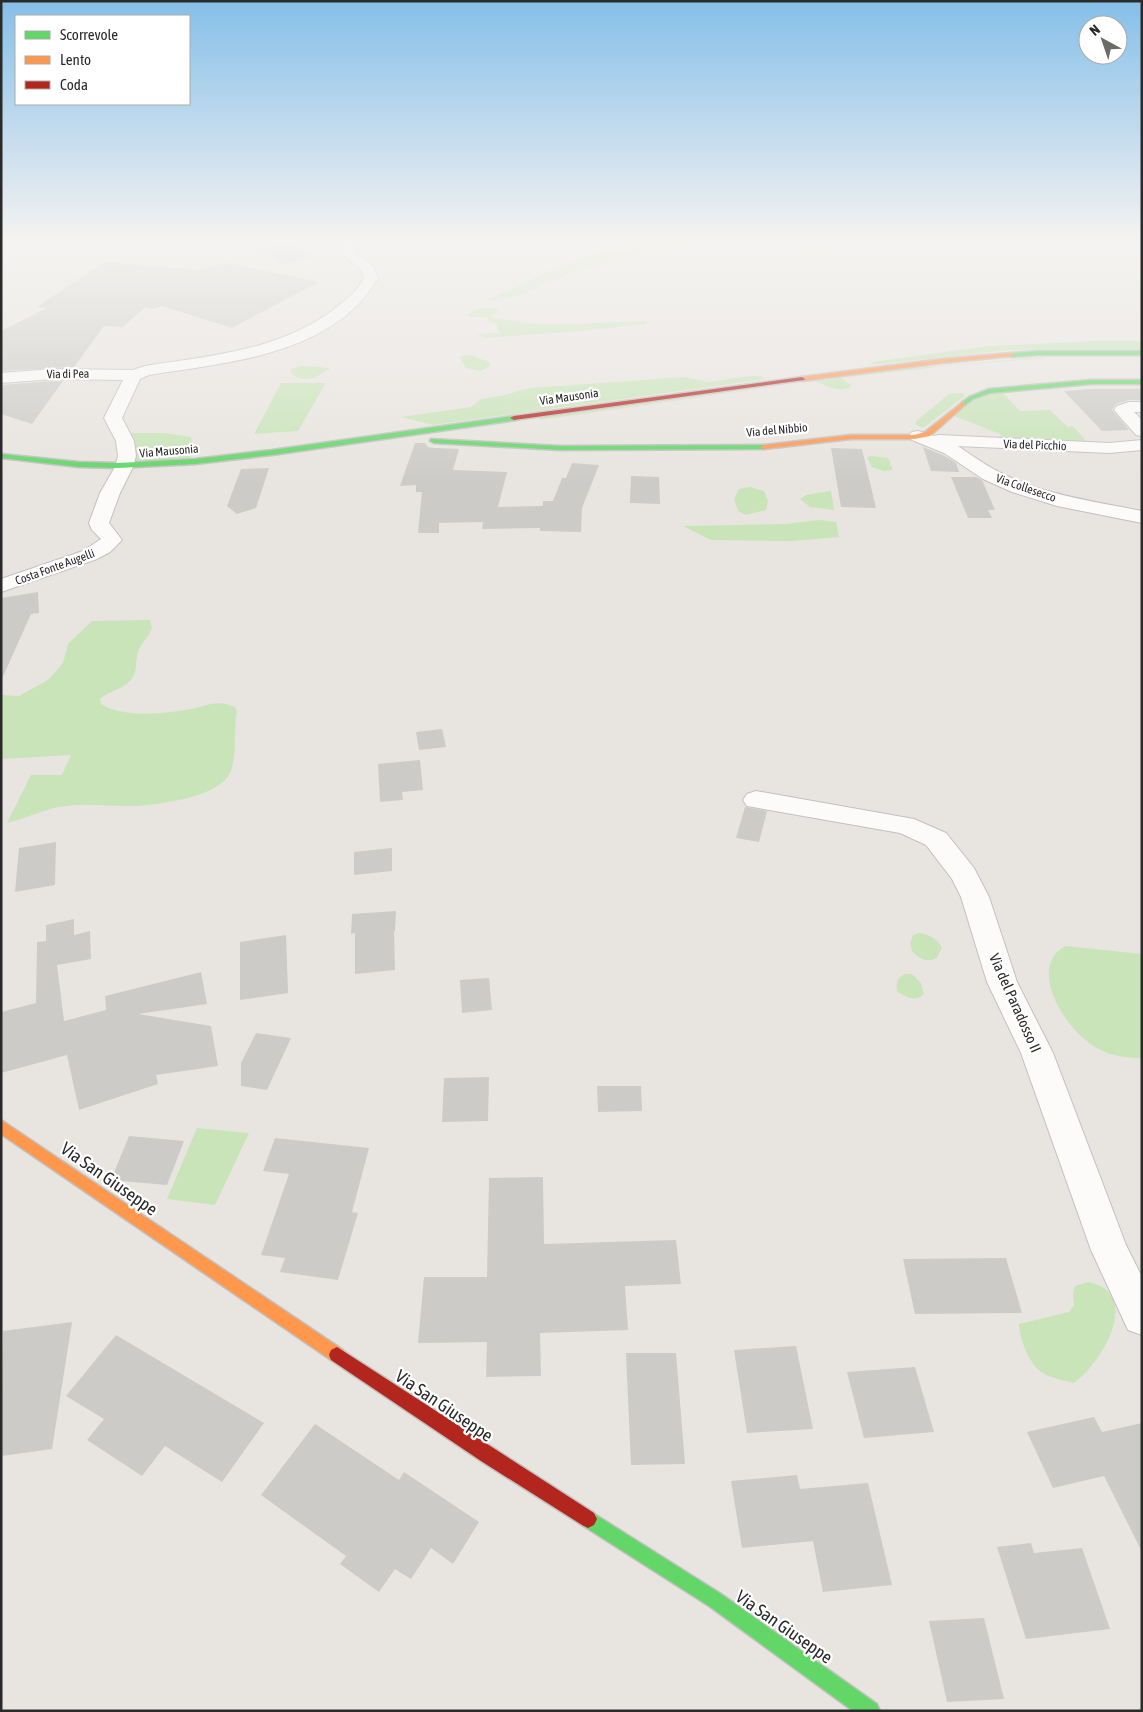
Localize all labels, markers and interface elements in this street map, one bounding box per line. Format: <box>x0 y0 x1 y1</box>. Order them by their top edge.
legend <box>15 15 190 105</box>
north arrow <box>1078 15 1128 65</box>
text: N <box>1086 21 1103 39</box>
text: Scorrevole <box>60 26 118 43</box>
text: Lento <box>60 51 91 68</box>
text: Coda <box>60 76 88 93</box>
street label: Via di Pea <box>47 367 89 381</box>
street label: Via Mausonia <box>539 386 599 408</box>
street label: Via del Nibbio <box>746 420 809 440</box>
street label: Via del Picchio <box>1003 437 1067 453</box>
street label: Via Mausonia <box>139 441 199 461</box>
street label: Via Collesecco <box>994 471 1058 505</box>
street label: Costa Fonte Augelli <box>13 546 97 588</box>
street label: Via del Paradosso II <box>986 951 1045 1055</box>
street label: Via San Giuseppe <box>57 1138 162 1220</box>
street label: Via San Giuseppe <box>392 1365 497 1446</box>
street label: Via San Giuseppe <box>732 1586 837 1668</box>

